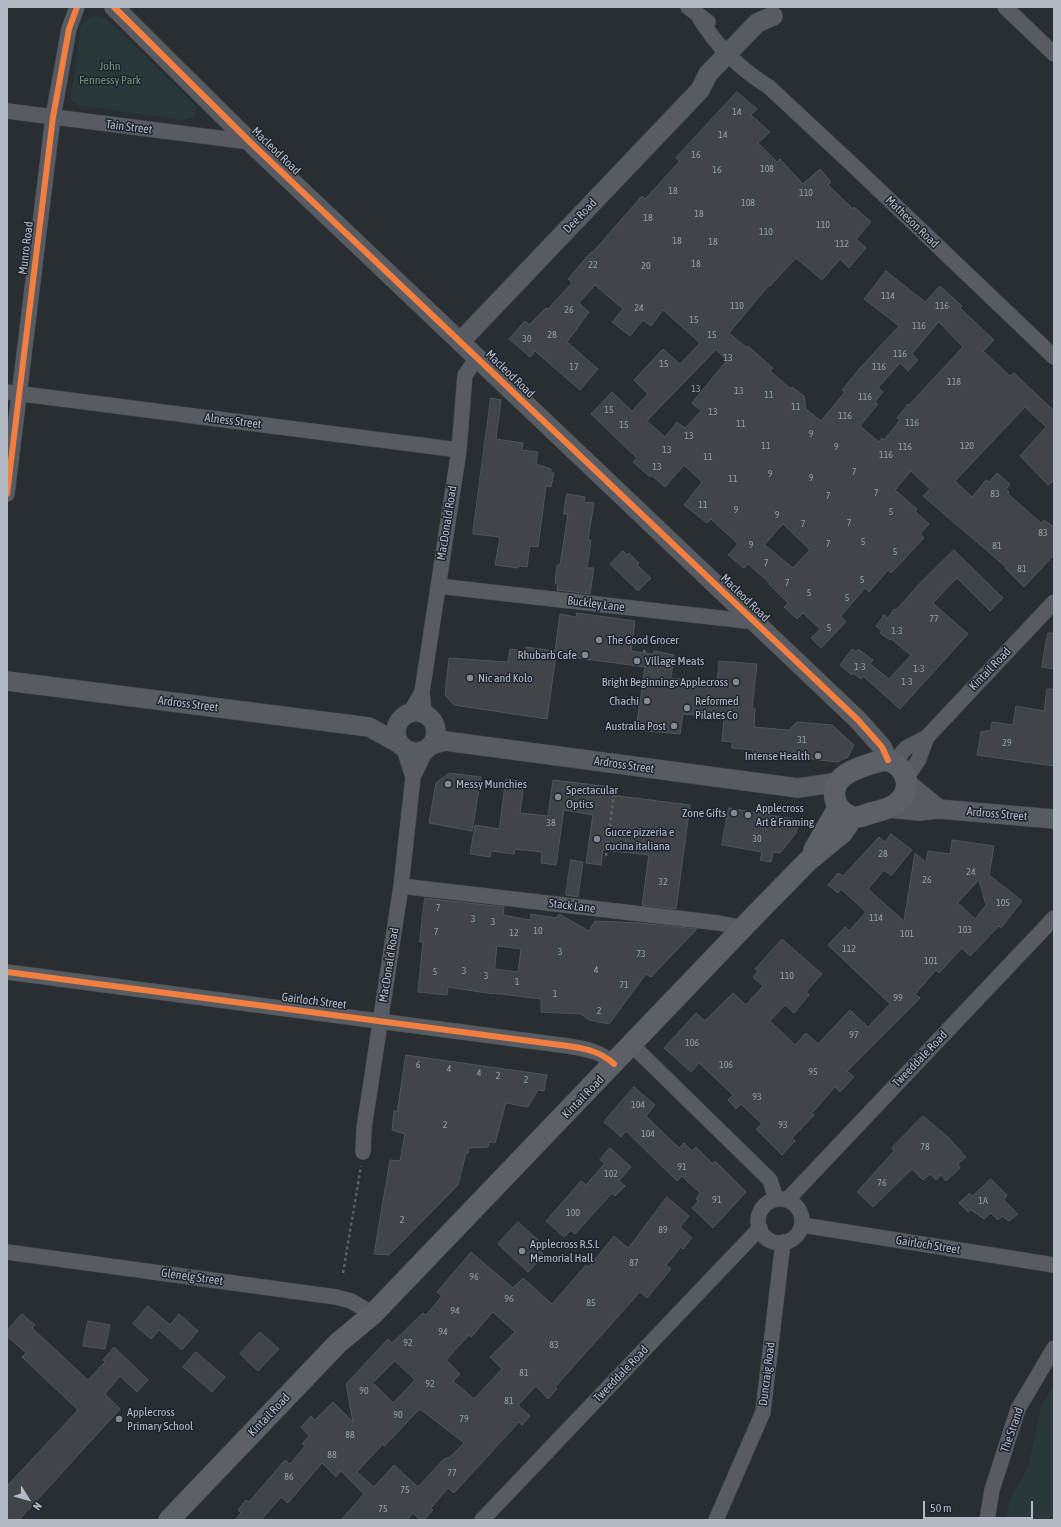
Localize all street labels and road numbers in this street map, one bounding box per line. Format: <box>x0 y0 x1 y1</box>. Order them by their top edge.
street label: Tain Street <box>105 117 153 137</box>
street label: Macleod Road <box>249 124 303 178</box>
street label: Matheson Road <box>882 193 942 251</box>
street label: Dee Road <box>560 196 600 236</box>
street label: Munro Road <box>16 221 36 275</box>
street label: Macleod Road <box>483 347 537 401</box>
street label: Alness Street <box>204 410 262 432</box>
street label: MacDonald Road <box>434 485 460 561</box>
street label: Macleod Road <box>718 571 772 625</box>
street label: Buckley Lane <box>567 593 625 615</box>
street label: Kintail Road <box>966 645 1014 693</box>
street label: Ardross Street <box>157 693 219 715</box>
street label: Ardross Street <box>593 754 655 776</box>
street label: Ardross Street <box>966 804 1028 824</box>
street label: Stack Lane <box>548 896 596 916</box>
street label: MacDonald Road <box>376 927 402 1003</box>
street label: Gairloch Street <box>281 990 347 1012</box>
street label: Tweeddale Road <box>890 1028 950 1090</box>
street label: Kintail Road <box>559 1073 607 1121</box>
street label: Gairloch Street <box>895 1233 961 1257</box>
street label: Glenelg Street <box>160 1266 224 1288</box>
street label: Duncraig Road <box>756 1341 778 1407</box>
street label: Tweeddale Road <box>591 1343 651 1405</box>
street label: Kintail Road <box>245 1391 293 1439</box>
street label: The Strand <box>998 1406 1026 1454</box>

